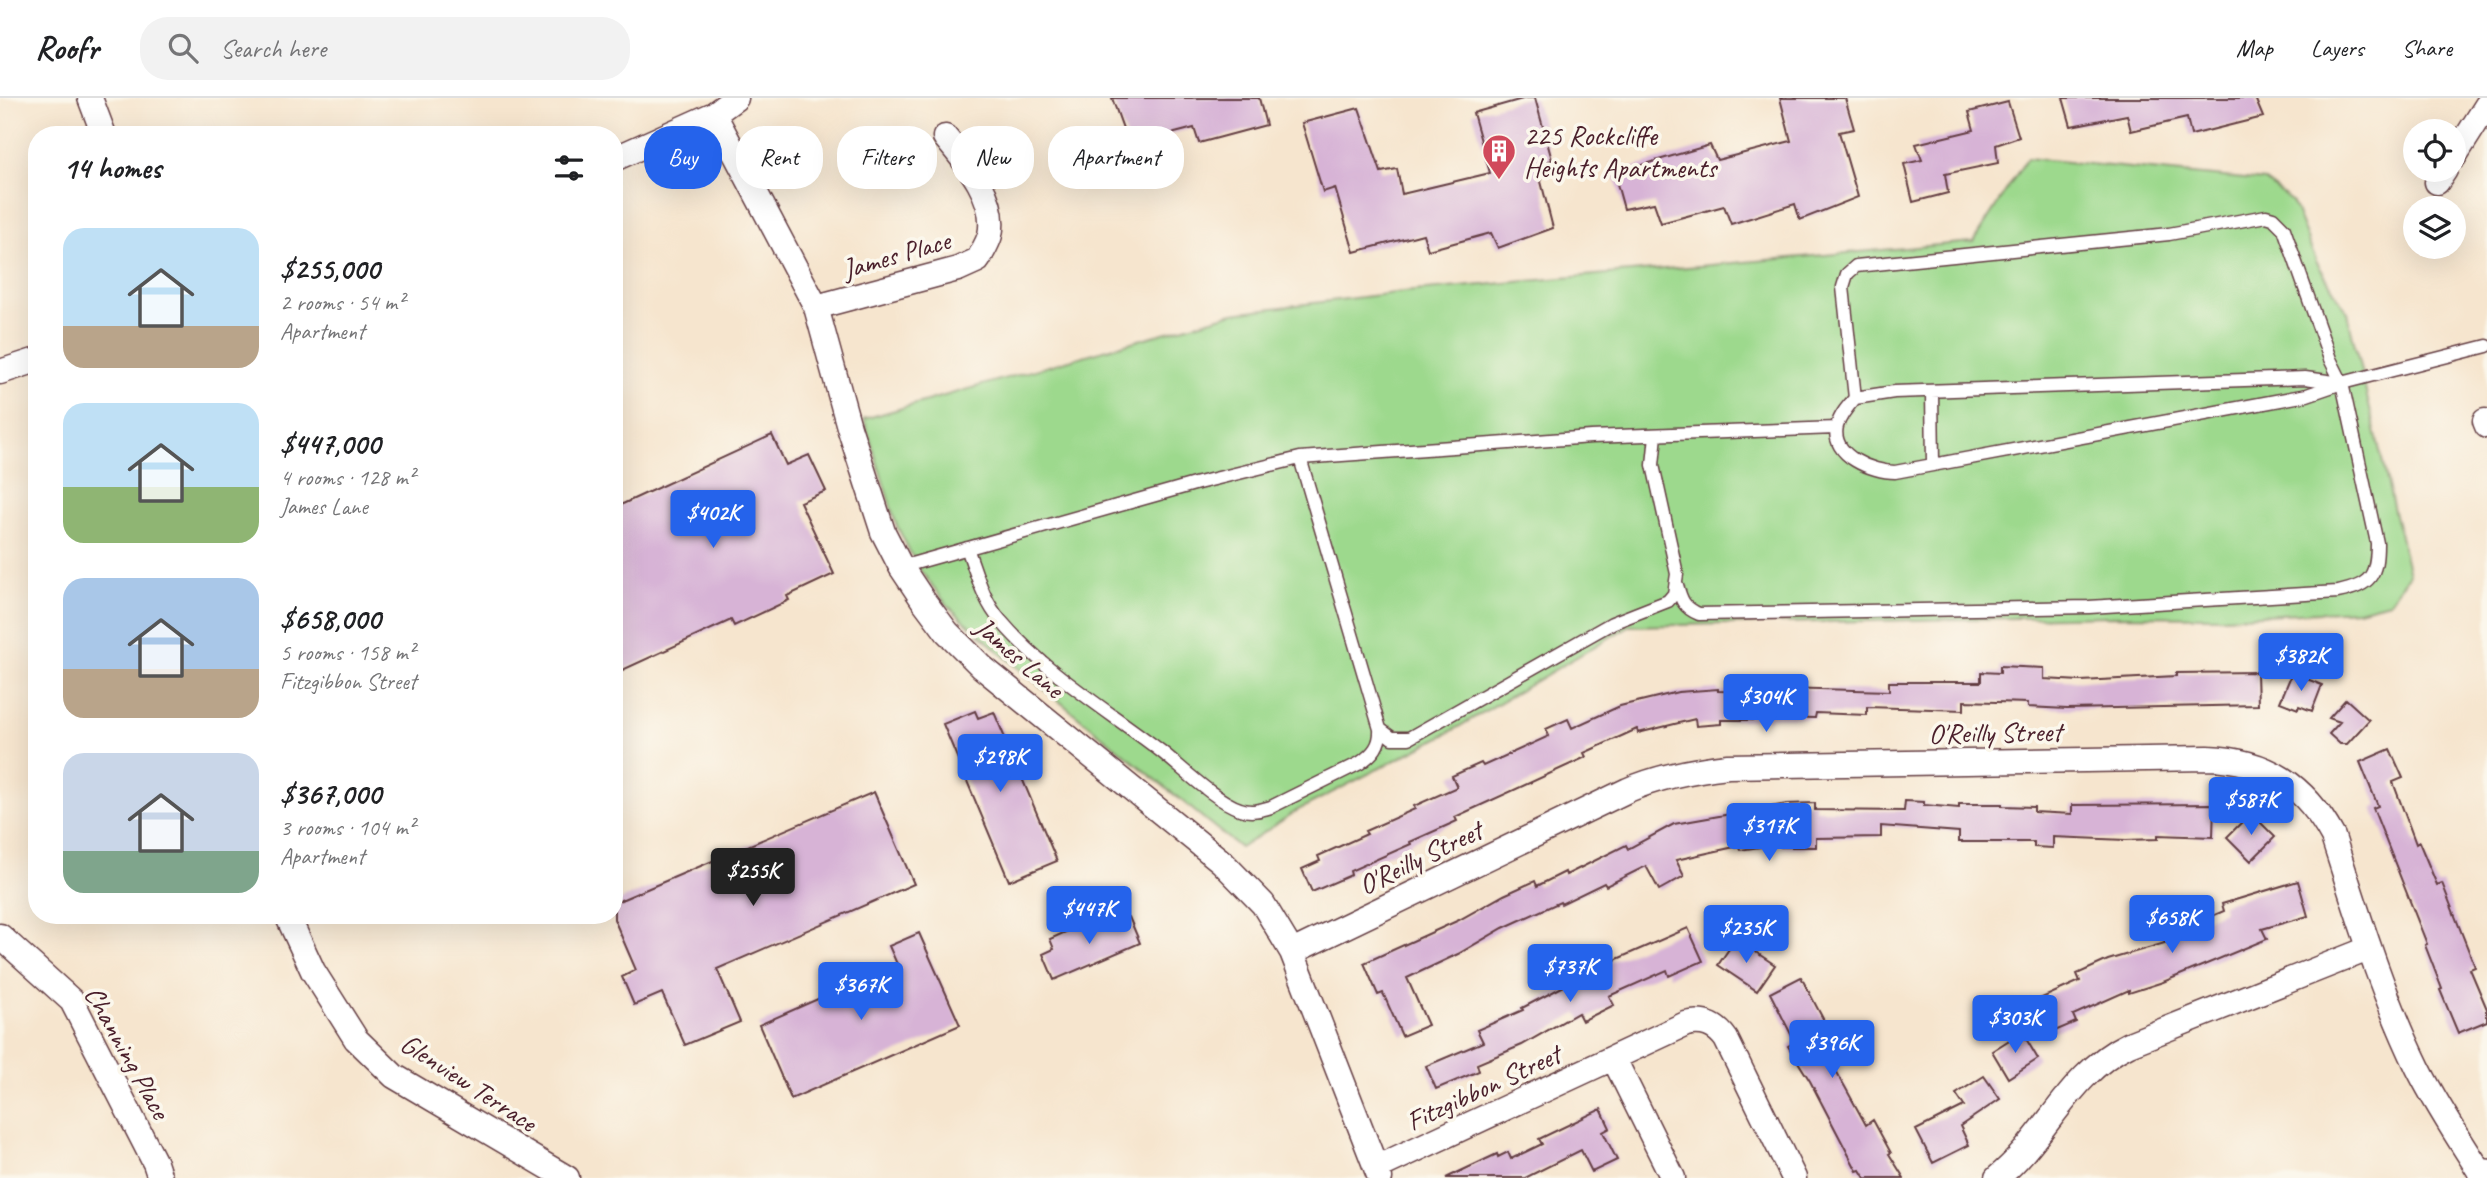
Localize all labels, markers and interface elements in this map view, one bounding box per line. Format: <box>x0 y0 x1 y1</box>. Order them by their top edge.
search box <box>140 17 630 80</box>
text: Roofr <box>35 27 98 69</box>
icon: search <box>164 29 202 67</box>
text: Search here <box>220 32 326 65</box>
text: Map <box>2236 33 2273 63</box>
text: Layers <box>2311 33 2364 63</box>
text: Share <box>2402 33 2452 63</box>
place label: 225 Rockcliffe Heights Apartments <box>1524 118 1719 185</box>
map controls <box>2403 119 2466 259</box>
button: locate <box>2403 119 2466 182</box>
chip: Buy <box>644 126 722 189</box>
chip: Rent <box>736 126 823 189</box>
chip: Filters <box>837 126 937 189</box>
chip: New <box>951 126 1034 189</box>
chip: Apartment <box>1048 126 1184 189</box>
building icon: 225 Rockcliffe Heights Apartments <box>1480 132 1518 181</box>
text: 14 homes <box>63 149 161 187</box>
icon: filters <box>550 149 588 187</box>
button: layers <box>2403 196 2466 259</box>
street label: James Place <box>836 222 956 287</box>
text: $255,000 <box>280 250 379 288</box>
icon: home <box>119 256 203 340</box>
text: 2 rooms · 54 m² <box>280 288 404 317</box>
text: Apartment <box>280 317 365 346</box>
text: $447,000 <box>280 425 380 463</box>
icon: home <box>119 431 203 515</box>
text: 4 rooms · 128 m² <box>280 463 415 492</box>
pin: $402K <box>664 490 762 550</box>
text: James Lane <box>280 492 368 521</box>
text: $402K <box>686 498 740 527</box>
text: $658,000 <box>280 600 381 638</box>
icon: home <box>119 606 203 690</box>
street label: James Lane <box>966 608 1073 707</box>
pin: $382K <box>2252 634 2350 693</box>
text: 5 rooms · 158 m² <box>280 638 415 667</box>
text: $382K <box>2274 641 2328 670</box>
text: Fitzgibbon Street <box>280 667 416 696</box>
pin: $304K <box>1717 674 1815 734</box>
text: $304K <box>1739 682 1793 711</box>
street label: O'Reilly Street <box>1928 714 2066 751</box>
pin: $298K <box>951 734 1049 794</box>
text: $298K <box>974 742 1026 771</box>
text: $367,000 <box>280 775 381 813</box>
pin: $587K <box>2202 778 2300 837</box>
icon: home <box>119 781 203 865</box>
text: $587K <box>2225 785 2277 814</box>
pin: $317K <box>1720 804 1818 863</box>
street label: O'Reilly Street <box>1353 811 1491 902</box>
text: $317K <box>1743 811 1796 840</box>
text: 3 rooms · 104 m² <box>280 813 415 842</box>
text: Apartment <box>280 842 365 871</box>
pin: $255K <box>704 848 802 908</box>
text: $255K <box>727 856 779 885</box>
pin: $447K <box>1040 886 1138 946</box>
text: $447K <box>1063 894 1116 923</box>
pin: $658K <box>2123 896 2221 955</box>
text: $658K <box>2145 903 2199 932</box>
pin: $235K <box>1697 906 1795 965</box>
text: $235K <box>1720 913 1772 942</box>
pin: $737K <box>1521 944 1619 1004</box>
text: $737K <box>1544 952 1596 981</box>
pin: $367K <box>812 962 910 1022</box>
text: $367K <box>834 970 888 999</box>
street label: Channing Place <box>77 980 179 1126</box>
pin: $303K <box>1966 996 2064 1055</box>
text: $303K <box>1988 1003 2042 1032</box>
pin: $396K <box>1783 1020 1881 1080</box>
street label: Glenview Terrace <box>394 1026 545 1140</box>
text: $396K <box>1805 1028 1859 1057</box>
street label: Fitzgibbon Street <box>1401 1035 1569 1138</box>

